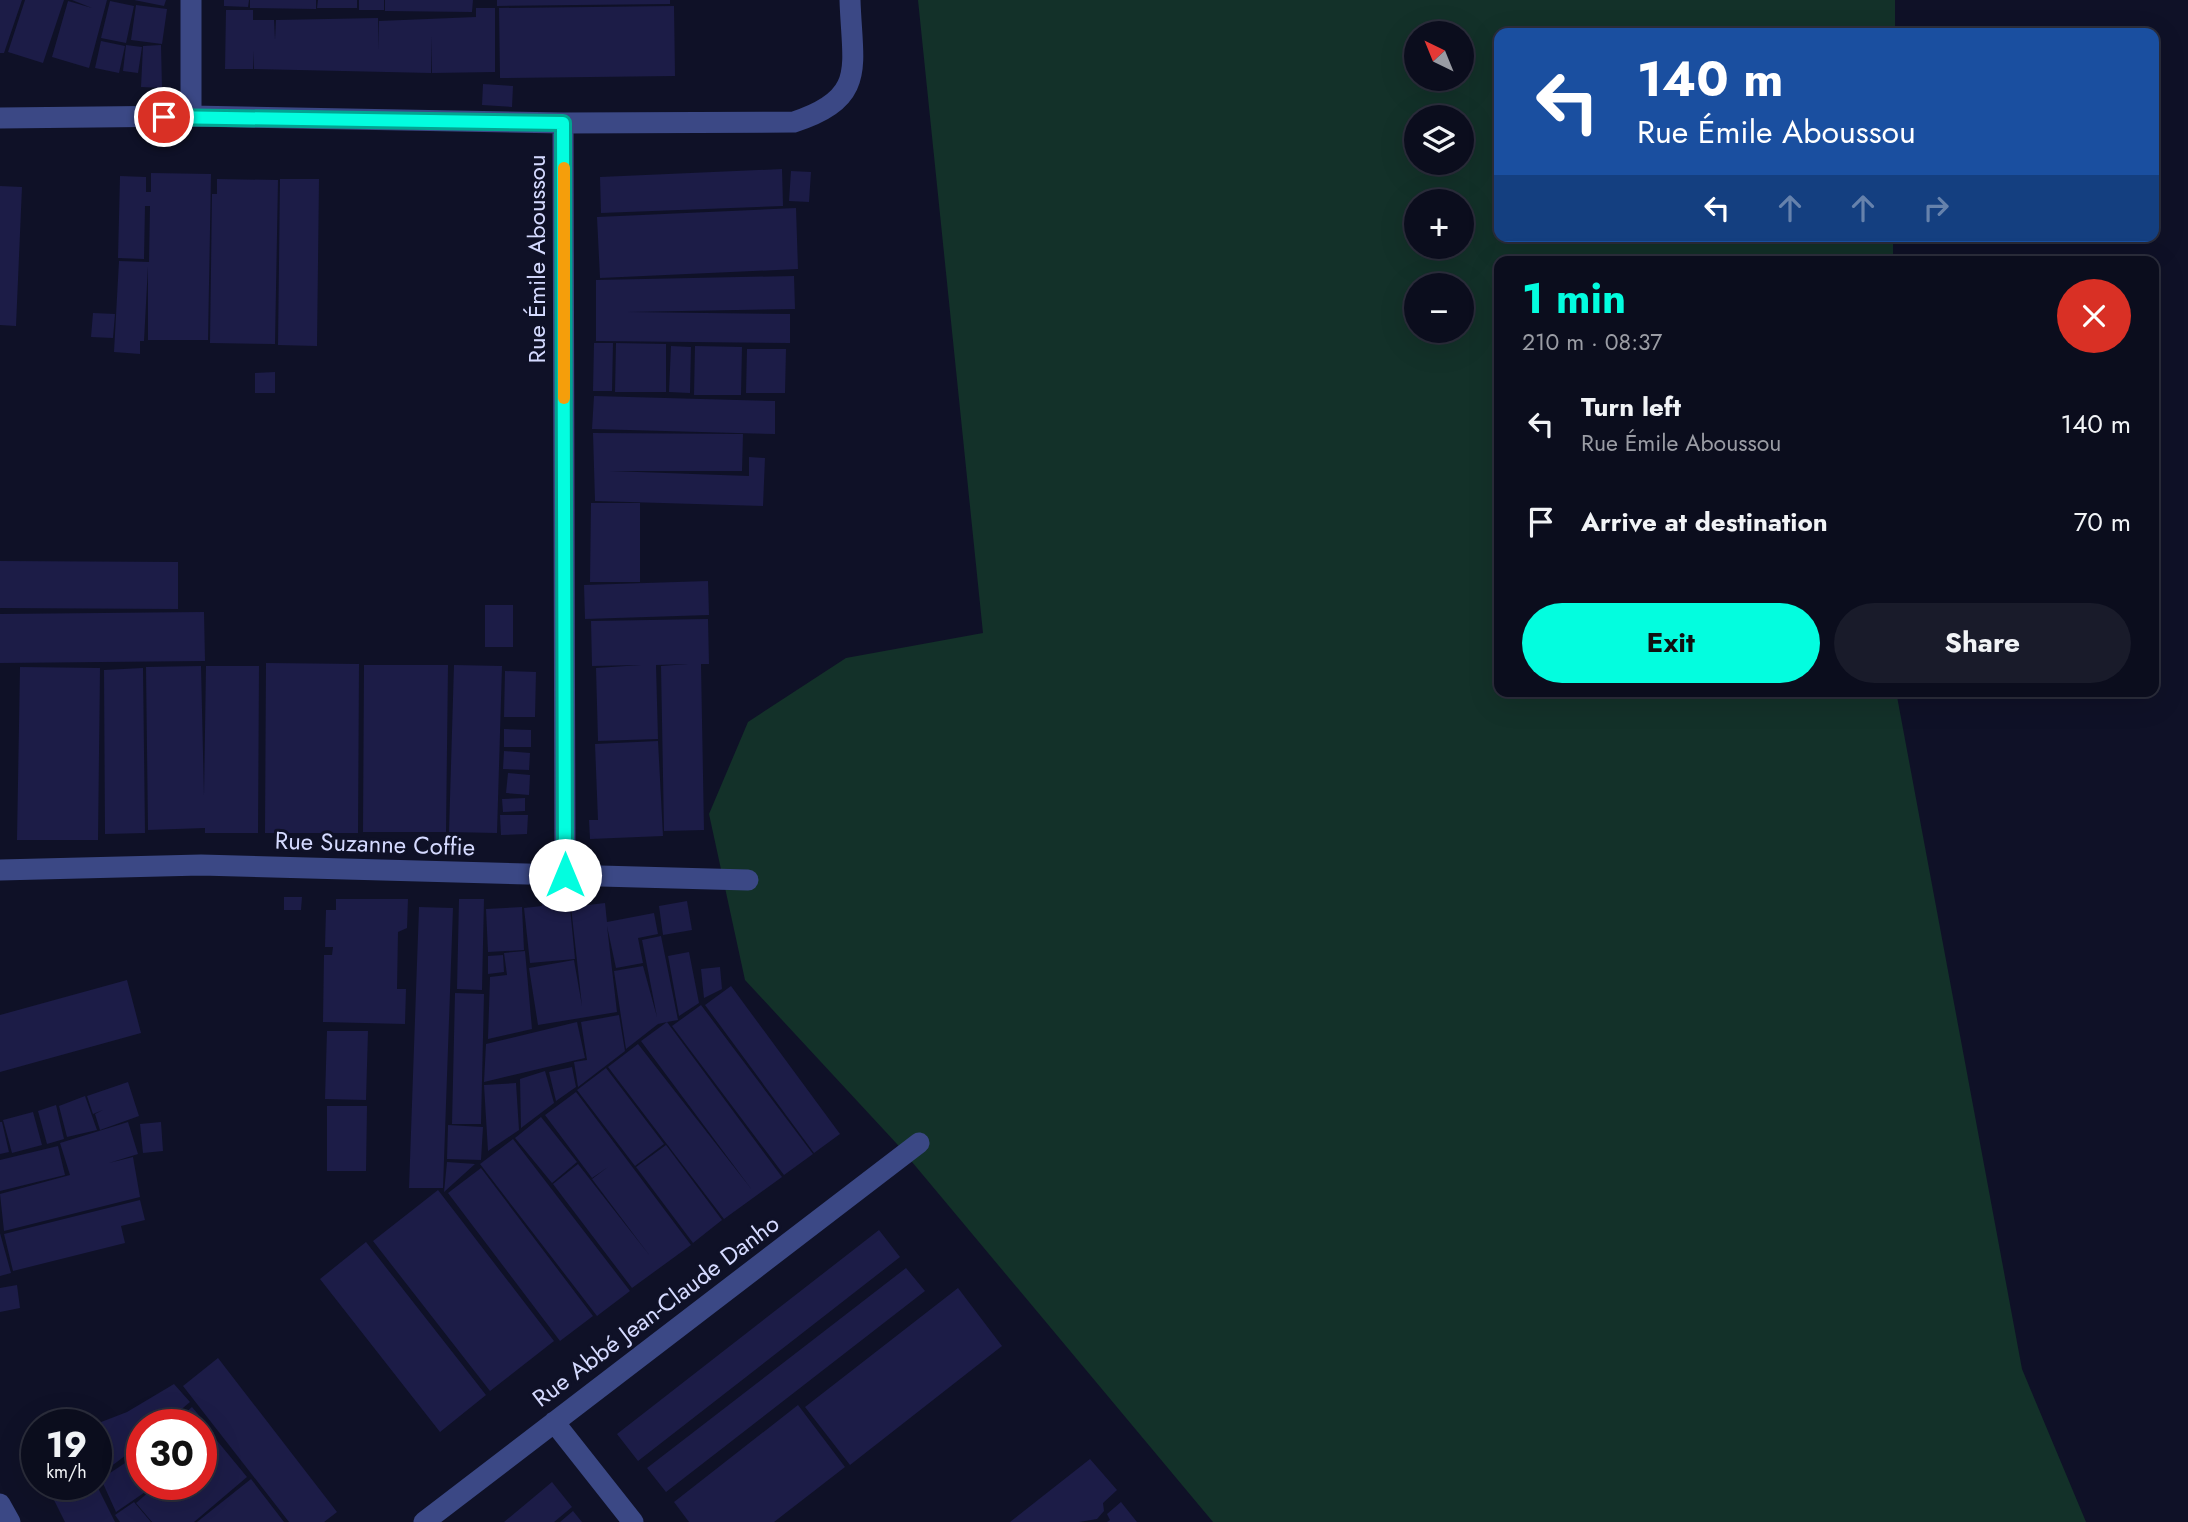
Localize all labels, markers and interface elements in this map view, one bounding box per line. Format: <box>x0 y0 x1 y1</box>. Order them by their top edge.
north arrow <box>1404 21 1474 91</box>
map controls <box>1404 21 1474 343</box>
text: 140 m <box>1637 44 1783 114</box>
icon: left <box>1522 56 1613 147</box>
pin <box>134 87 194 147</box>
icon: arrive <box>145 98 183 136</box>
button: layers <box>1404 105 1474 175</box>
text: Rue Émile Aboussou <box>1637 109 1916 155</box>
street label: Rue Émile Aboussou <box>519 154 554 364</box>
button: + <box>1404 189 1474 259</box>
icon: left <box>1698 189 1736 227</box>
icon: ahead <box>1771 189 1809 227</box>
icon: ahead <box>1844 189 1882 227</box>
icon: right <box>1917 189 1955 227</box>
text: 1 min <box>1522 268 1626 329</box>
button: − <box>1404 273 1474 343</box>
button: close <box>2057 279 2131 353</box>
text: 210 m · 08:37 <box>1522 325 1662 359</box>
text: Turn left <box>1581 388 1681 426</box>
icon: left <box>1522 405 1560 443</box>
text: 140 m <box>2060 405 2131 443</box>
text: Rue Émile Aboussou <box>1581 426 1781 460</box>
icon: arrive <box>1522 503 1560 541</box>
text: Arrive at destination <box>1581 503 1828 541</box>
text: 70 m <box>2074 503 2131 541</box>
button: Exit <box>1522 603 1820 683</box>
button: Share <box>1834 603 2131 683</box>
street label: Rue Suzanne Coffie <box>274 823 476 864</box>
position arrow <box>528 838 602 912</box>
street label: Rue Abbé Jean-Claude Danho <box>525 1206 787 1415</box>
speed limit sign: 30 <box>126 1409 217 1500</box>
text: 19 <box>46 1420 87 1470</box>
text: km/h <box>46 1459 87 1485</box>

